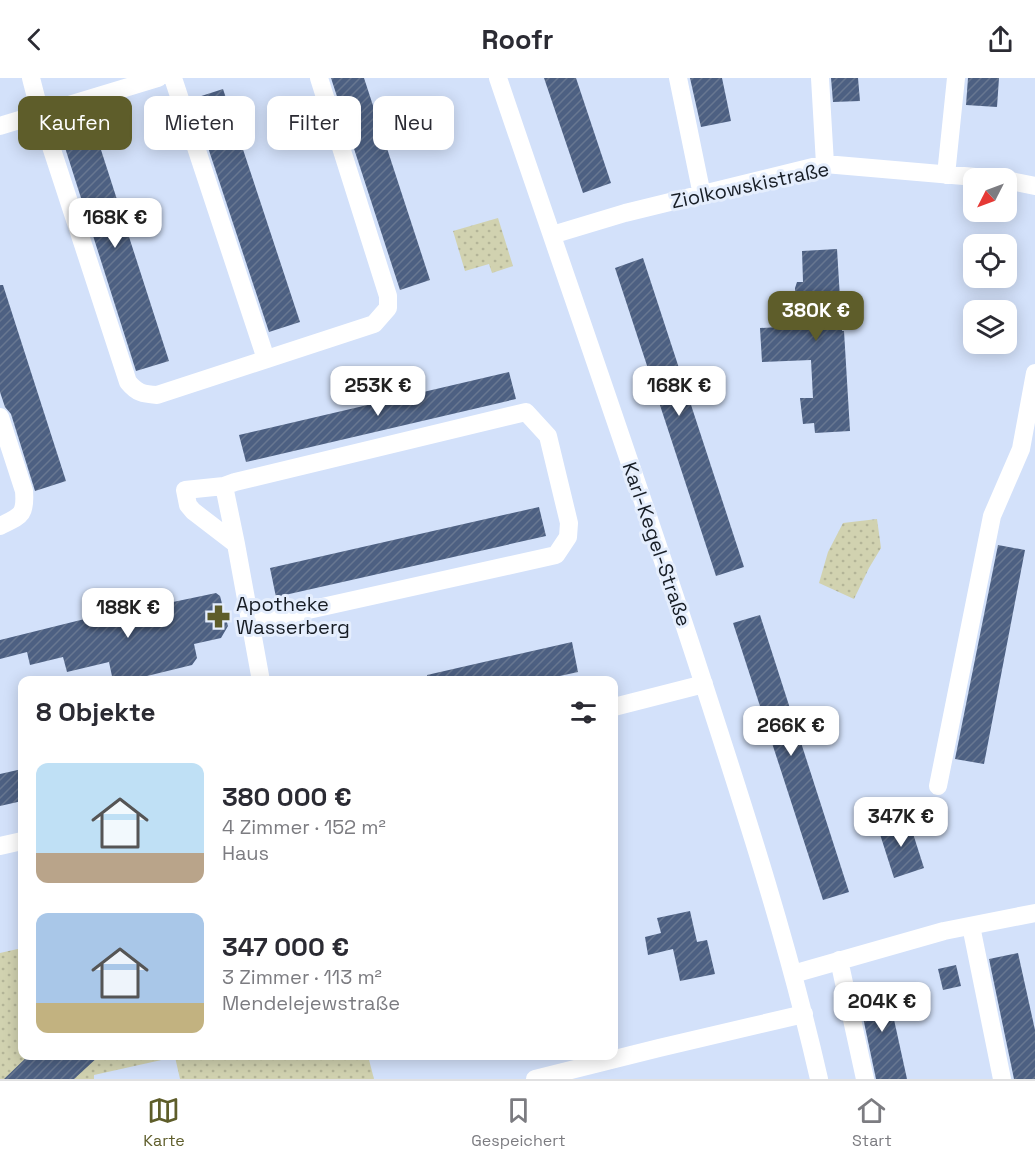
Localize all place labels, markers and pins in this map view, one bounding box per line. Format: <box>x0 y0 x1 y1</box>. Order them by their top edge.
pin: 168K € <box>66 198 164 249</box>
pin: 380K € <box>767 291 865 342</box>
pin: 253K € <box>329 366 427 417</box>
pin: 168K € <box>630 366 728 417</box>
pin: 188K € <box>79 588 177 639</box>
place label: Apotheke Wasserberg <box>236 591 350 640</box>
pharmacy icon: Apotheke Wasserberg <box>205 603 231 629</box>
pin: 266K € <box>742 706 840 757</box>
pin: 347K € <box>852 797 950 848</box>
pin: 204K € <box>833 982 931 1033</box>

